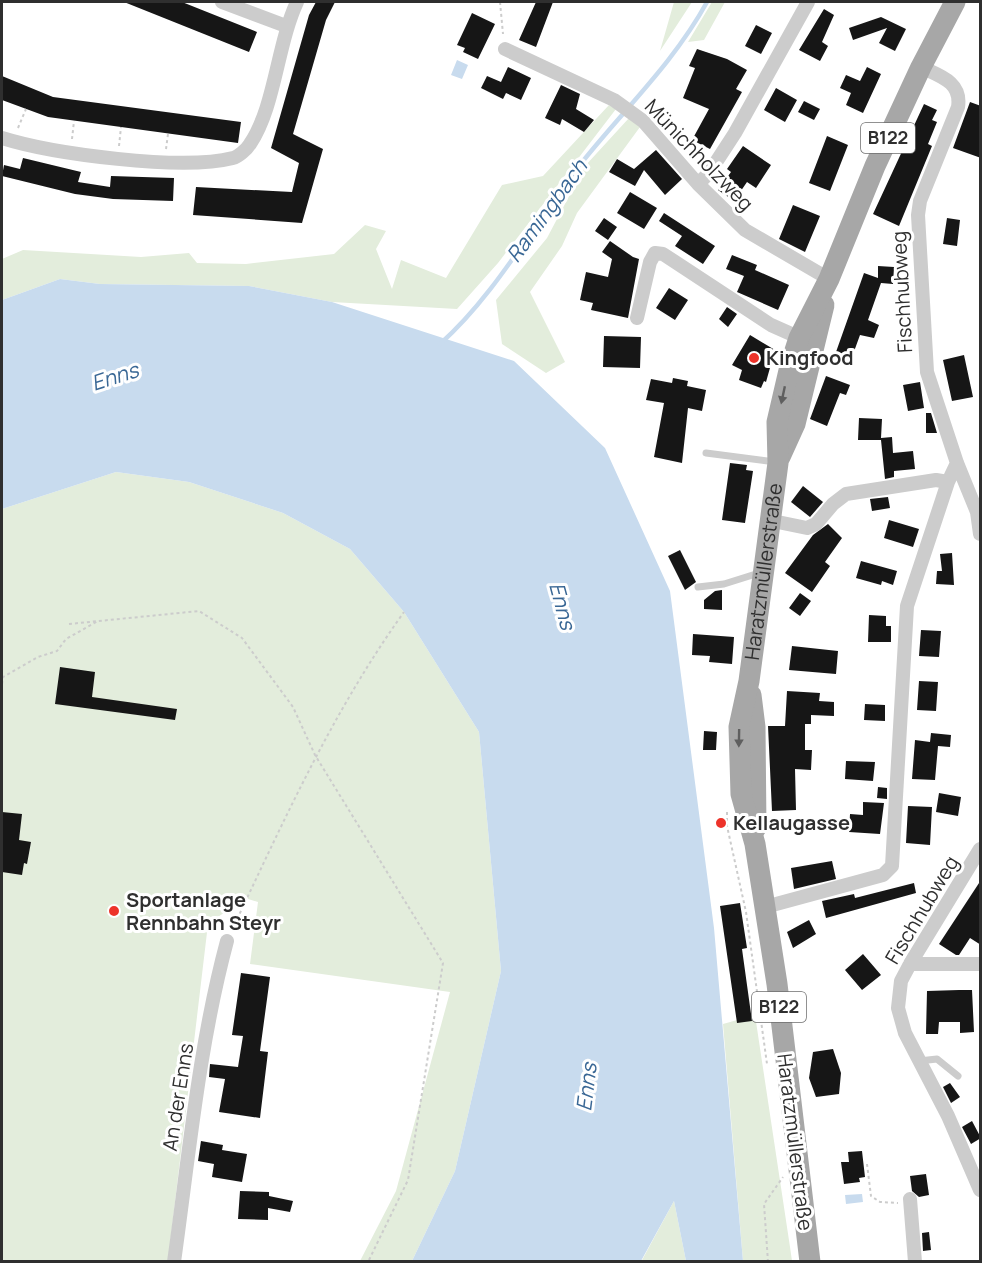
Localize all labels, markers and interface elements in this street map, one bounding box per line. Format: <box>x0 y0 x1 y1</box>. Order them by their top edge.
street label: Münichholzweg <box>639 93 760 216</box>
road number: B122 <box>861 123 915 153</box>
water label: Ramingbach <box>499 152 594 267</box>
street label: Fischhubweg <box>885 230 918 354</box>
place label: Kingfood <box>766 344 854 371</box>
marker: Kingfood <box>747 351 761 365</box>
water label: Enns <box>88 355 144 397</box>
one-way arrow <box>778 385 787 404</box>
street label: Haratzmüllerstraße <box>738 481 788 662</box>
water label: Enns <box>543 579 583 634</box>
one-way arrow <box>734 729 744 748</box>
place label: Kellaugasse <box>733 809 850 836</box>
marker: Kellaugasse <box>714 816 728 830</box>
street label: Fischhubweg <box>879 851 965 969</box>
place label: Sportanlage Rennbahn Steyr <box>126 886 281 936</box>
marker: Sportanlage Rennbahn Steyr <box>107 904 121 918</box>
road number: B122 <box>752 992 806 1022</box>
street label: An der Enns <box>156 1041 199 1153</box>
street label: Haratzmüllerstraße <box>771 1052 820 1232</box>
water label: Enns <box>569 1059 603 1112</box>

